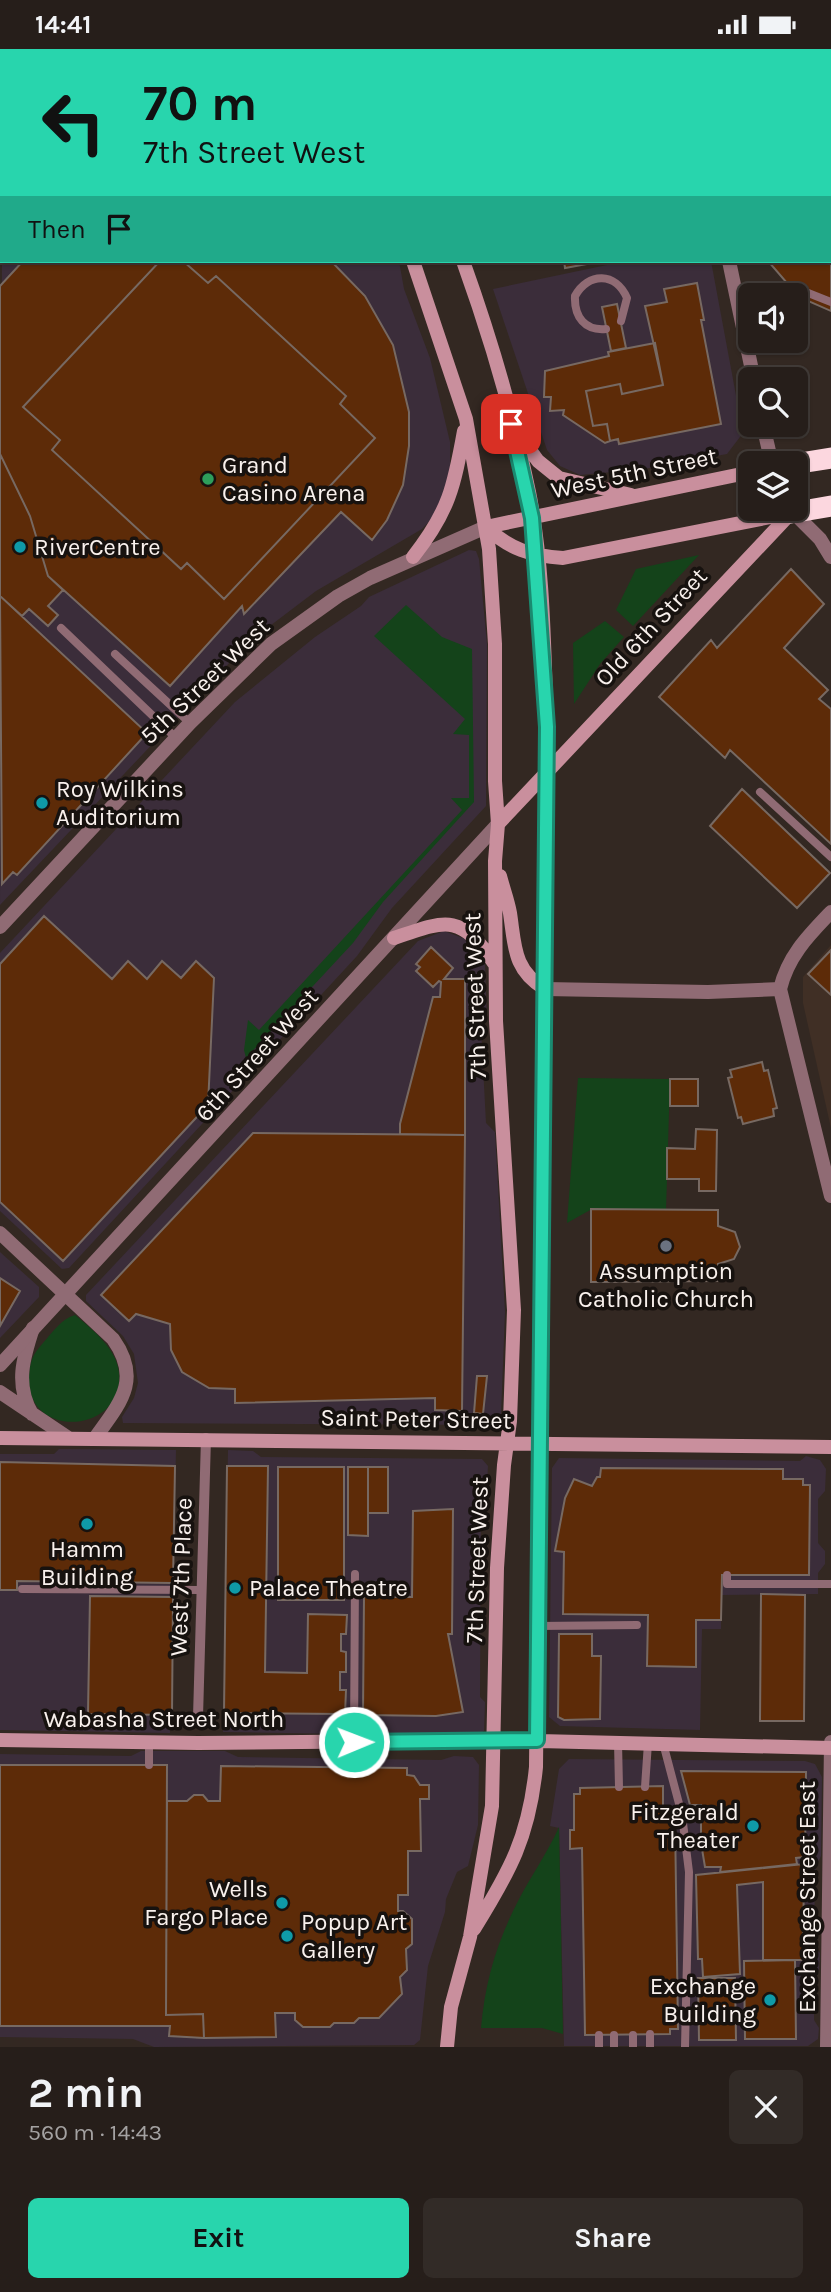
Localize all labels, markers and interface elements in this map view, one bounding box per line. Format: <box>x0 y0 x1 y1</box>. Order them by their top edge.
text: 14:41 <box>35 9 92 40</box>
text: 70 m <box>143 75 257 132</box>
icon: left <box>28 77 119 168</box>
text: 7th Street West <box>143 134 365 171</box>
icon: arrive <box>100 210 138 248</box>
text: Then <box>28 214 86 245</box>
map controls <box>738 283 808 521</box>
button: sound <box>738 283 808 353</box>
button: search <box>738 367 808 437</box>
pin <box>481 394 541 454</box>
icon: arrive <box>492 405 530 443</box>
street label: West 5th Street <box>548 442 720 504</box>
place label: Grand Casino Arena <box>222 451 365 507</box>
button: layers <box>738 451 808 521</box>
marker: Grand Casino Arena <box>200 471 216 487</box>
place label: RiverCentre <box>34 533 160 561</box>
marker: RiverCentre <box>12 539 28 555</box>
street label: Old 6th Street <box>589 562 713 692</box>
street label: 5th Street West <box>134 612 276 750</box>
place label: Roy Wilkins Auditorium <box>56 775 184 831</box>
marker: Roy Wilkins Auditorium <box>34 795 50 811</box>
street label: 7th Street West <box>458 912 492 1080</box>
street label: 6th Street West <box>190 983 324 1127</box>
marker: Assumption Catholic Church <box>658 1238 674 1254</box>
place label: Assumption Catholic Church <box>578 1257 754 1313</box>
street label: Saint Peter Street <box>320 1403 512 1435</box>
street label: 7th Street West <box>460 1476 494 1644</box>
street label: West 7th Place <box>164 1497 198 1657</box>
marker: Hamm Building <box>79 1516 95 1532</box>
place label: Hamm Building <box>41 1535 134 1591</box>
place label: Palace Theatre <box>249 1574 408 1602</box>
marker: Palace Theatre <box>227 1580 243 1596</box>
street label: Wabasha Street North <box>44 1705 284 1733</box>
position arrow <box>317 1705 391 1779</box>
street label: Exchange Street East <box>793 1781 821 2013</box>
place label: Fitzgerald Theater <box>630 1798 739 1854</box>
marker: Fitzgerald Theater <box>745 1818 761 1834</box>
place label: Wells Fargo Place <box>144 1875 268 1931</box>
marker: Wells Fargo Place <box>274 1895 290 1911</box>
place label: Popup Art Gallery <box>301 1908 407 1964</box>
marker: Popup Art Gallery <box>279 1928 295 1944</box>
place label: Exchange Building <box>650 1972 756 2028</box>
marker: Exchange Building <box>762 1992 778 2008</box>
text: 2 min <box>28 2068 144 2118</box>
button: close <box>729 2070 803 2144</box>
text: 560 m · 14:43 <box>28 2119 162 2146</box>
button: Exit <box>28 2198 409 2278</box>
button: Share <box>423 2198 803 2278</box>

